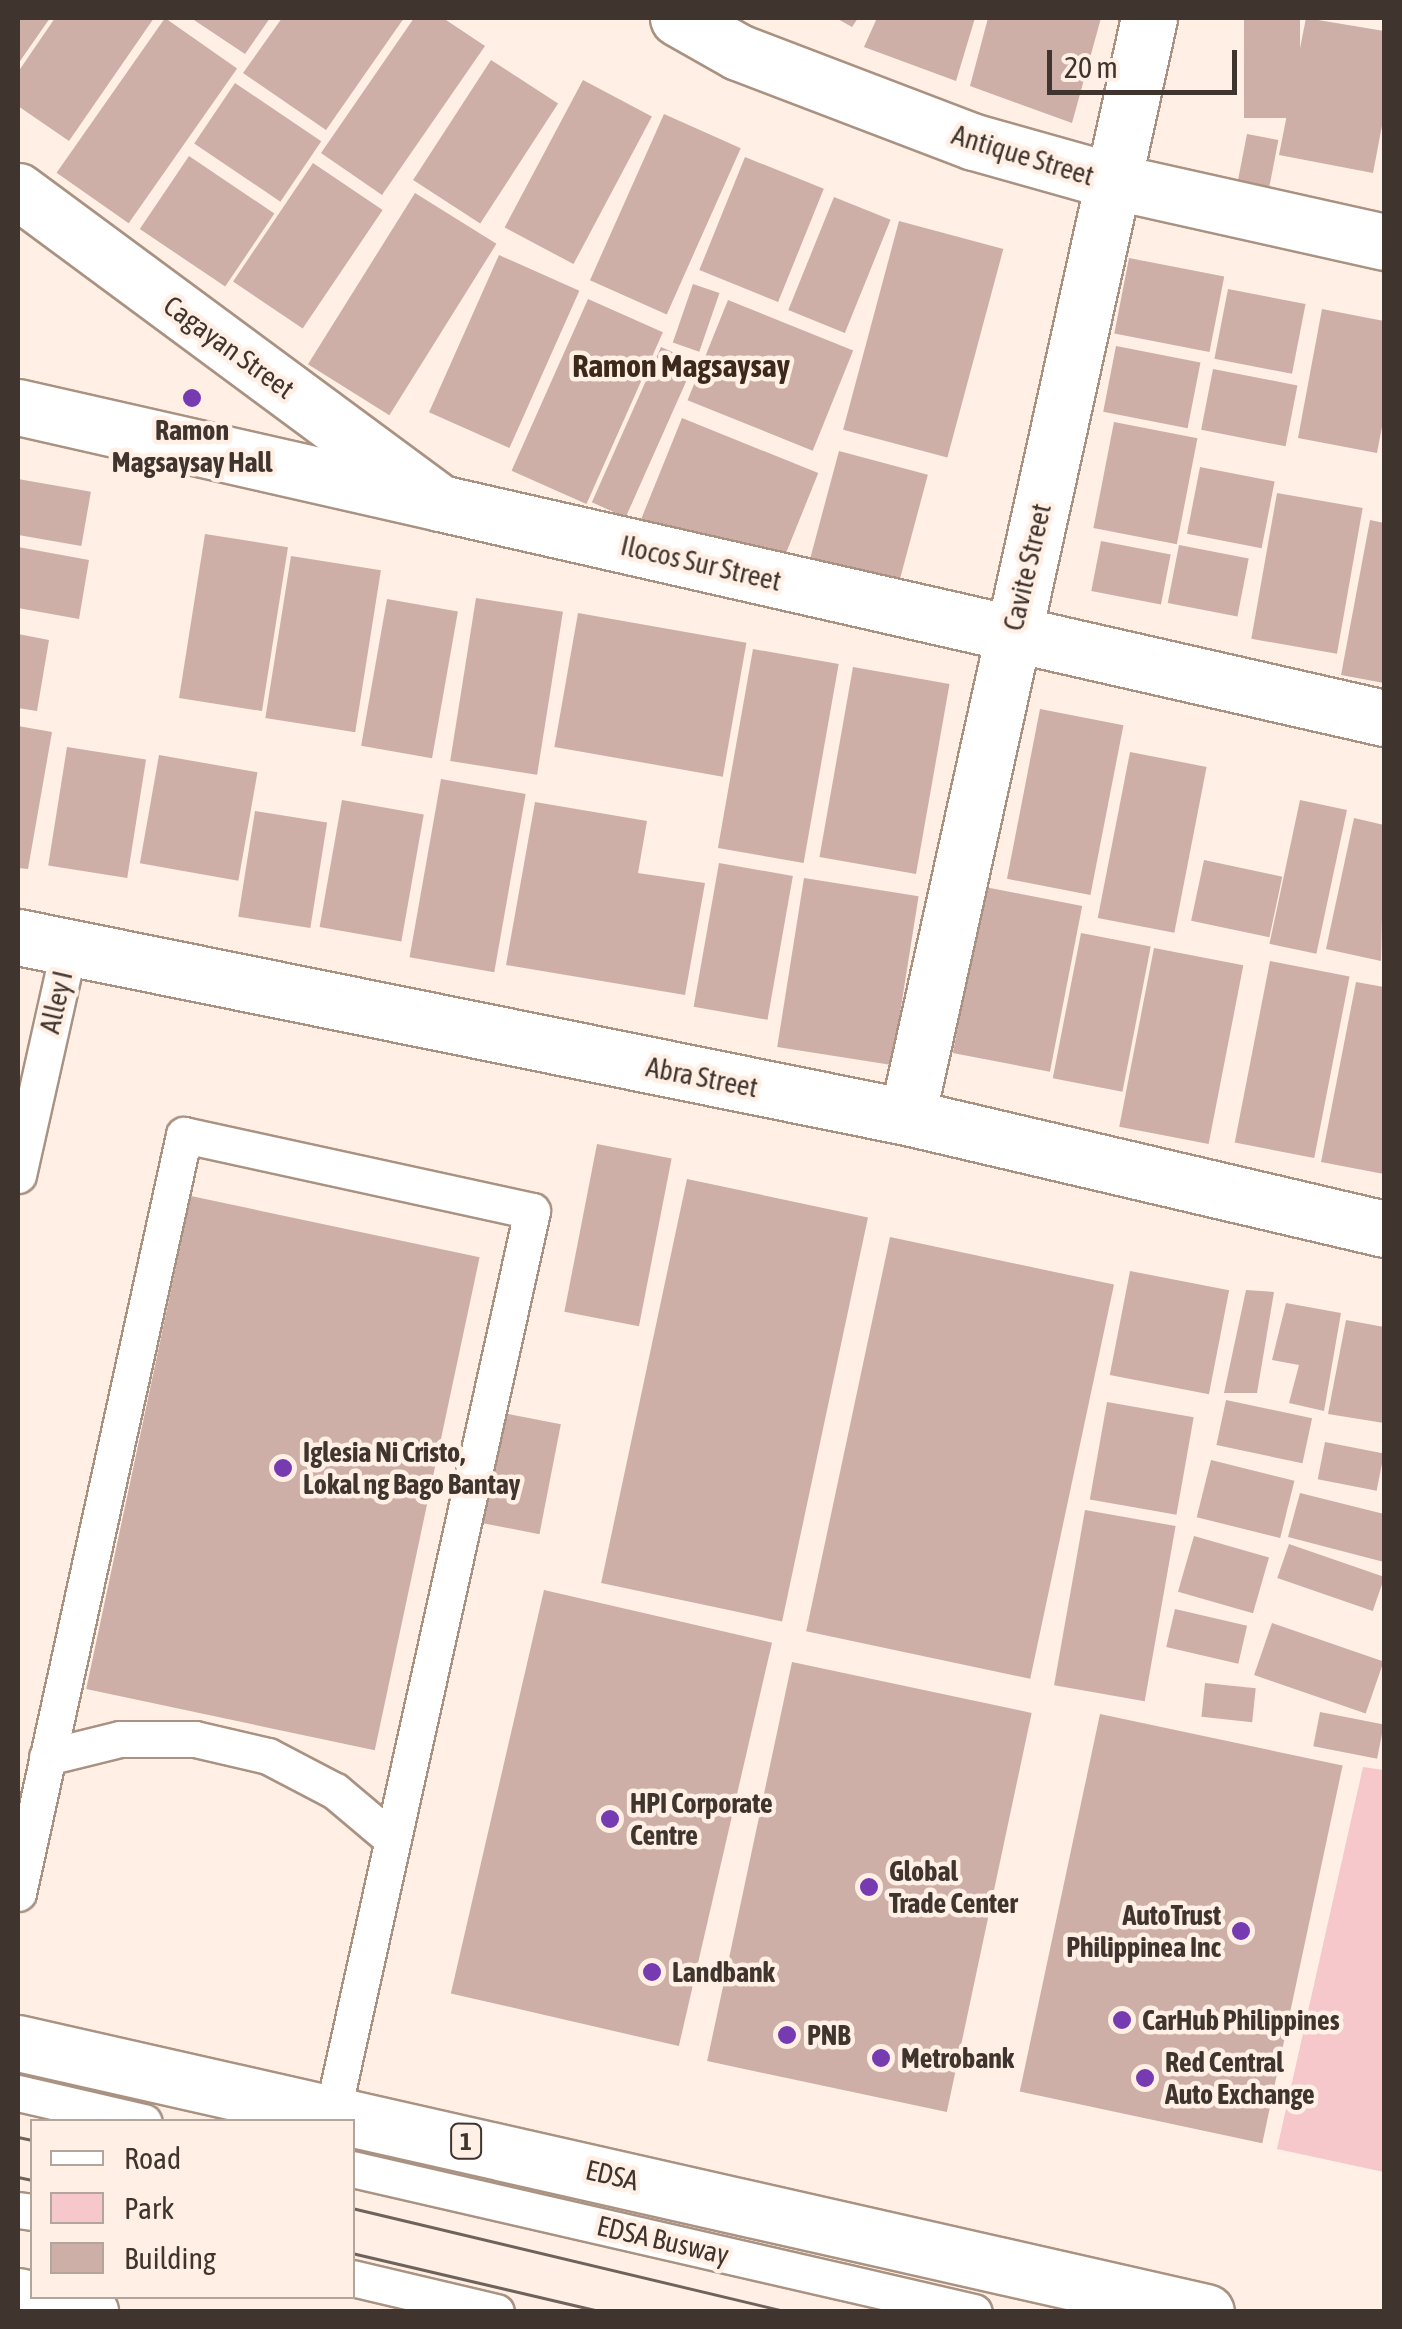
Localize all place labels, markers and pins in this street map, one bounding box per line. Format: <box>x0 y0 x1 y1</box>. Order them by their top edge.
marker: Ramon Magsaysay Hall <box>181 387 203 409</box>
place label: Ramon Magsaysay Hall <box>112 413 272 479</box>
place label: Iglesia Ni Cristo, Lokal ng Bago Bantay <box>303 1435 520 1501</box>
marker: Iglesia Ni Cristo, Lokal ng Bago Bantay <box>272 1457 294 1479</box>
place label: HPI Corporate Centre <box>630 1786 773 1852</box>
marker: HPI Corporate Centre <box>599 1808 621 1830</box>
place label: Global Trade Center <box>889 1854 1018 1920</box>
marker: Global Trade Center <box>858 1876 880 1898</box>
place label: AutoTrust Philippinea Inc <box>1066 1898 1221 1964</box>
marker: AutoTrust Philippinea Inc <box>1230 1920 1252 1942</box>
place label: Landbank <box>672 1955 775 1989</box>
marker: Landbank <box>641 1961 663 1983</box>
place label: CarHub Philippines <box>1142 2003 1340 2037</box>
marker: CarHub Philippines <box>1111 2009 1133 2031</box>
place label: PNB <box>807 2018 851 2052</box>
marker: PNB <box>776 2024 798 2046</box>
place label: Metrobank <box>901 2041 1014 2075</box>
place label: Red Central Auto Exchange <box>1165 2045 1315 2111</box>
marker: Metrobank <box>870 2047 892 2069</box>
marker: Red Central Auto Exchange <box>1134 2067 1156 2089</box>

